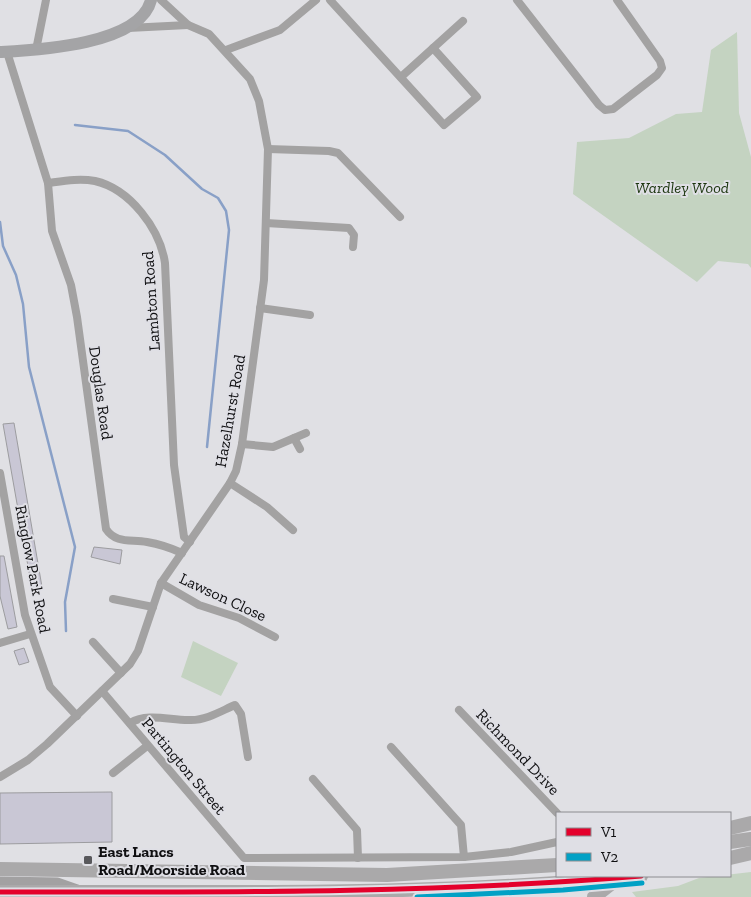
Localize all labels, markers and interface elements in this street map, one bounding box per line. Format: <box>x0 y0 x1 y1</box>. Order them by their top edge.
park label: Wardley Wood <box>635 178 729 197</box>
street label: Lambton Road <box>138 250 164 352</box>
street label: Douglas Road <box>85 345 117 441</box>
street label: Hazelhurst Road <box>211 353 249 469</box>
street label: Ringlow Park Road <box>11 503 55 635</box>
street label: Lawson Close <box>177 569 269 625</box>
street label: Richmond Drive <box>472 705 564 799</box>
street label: Partington Street <box>138 714 230 818</box>
legend <box>556 812 731 877</box>
text: V1 <box>600 823 617 841</box>
place label: East Lancs Road/Moorside Road <box>98 842 245 879</box>
text: V2 <box>600 848 618 866</box>
marker: East Lancs Road/Moorside Road <box>82 854 94 866</box>

